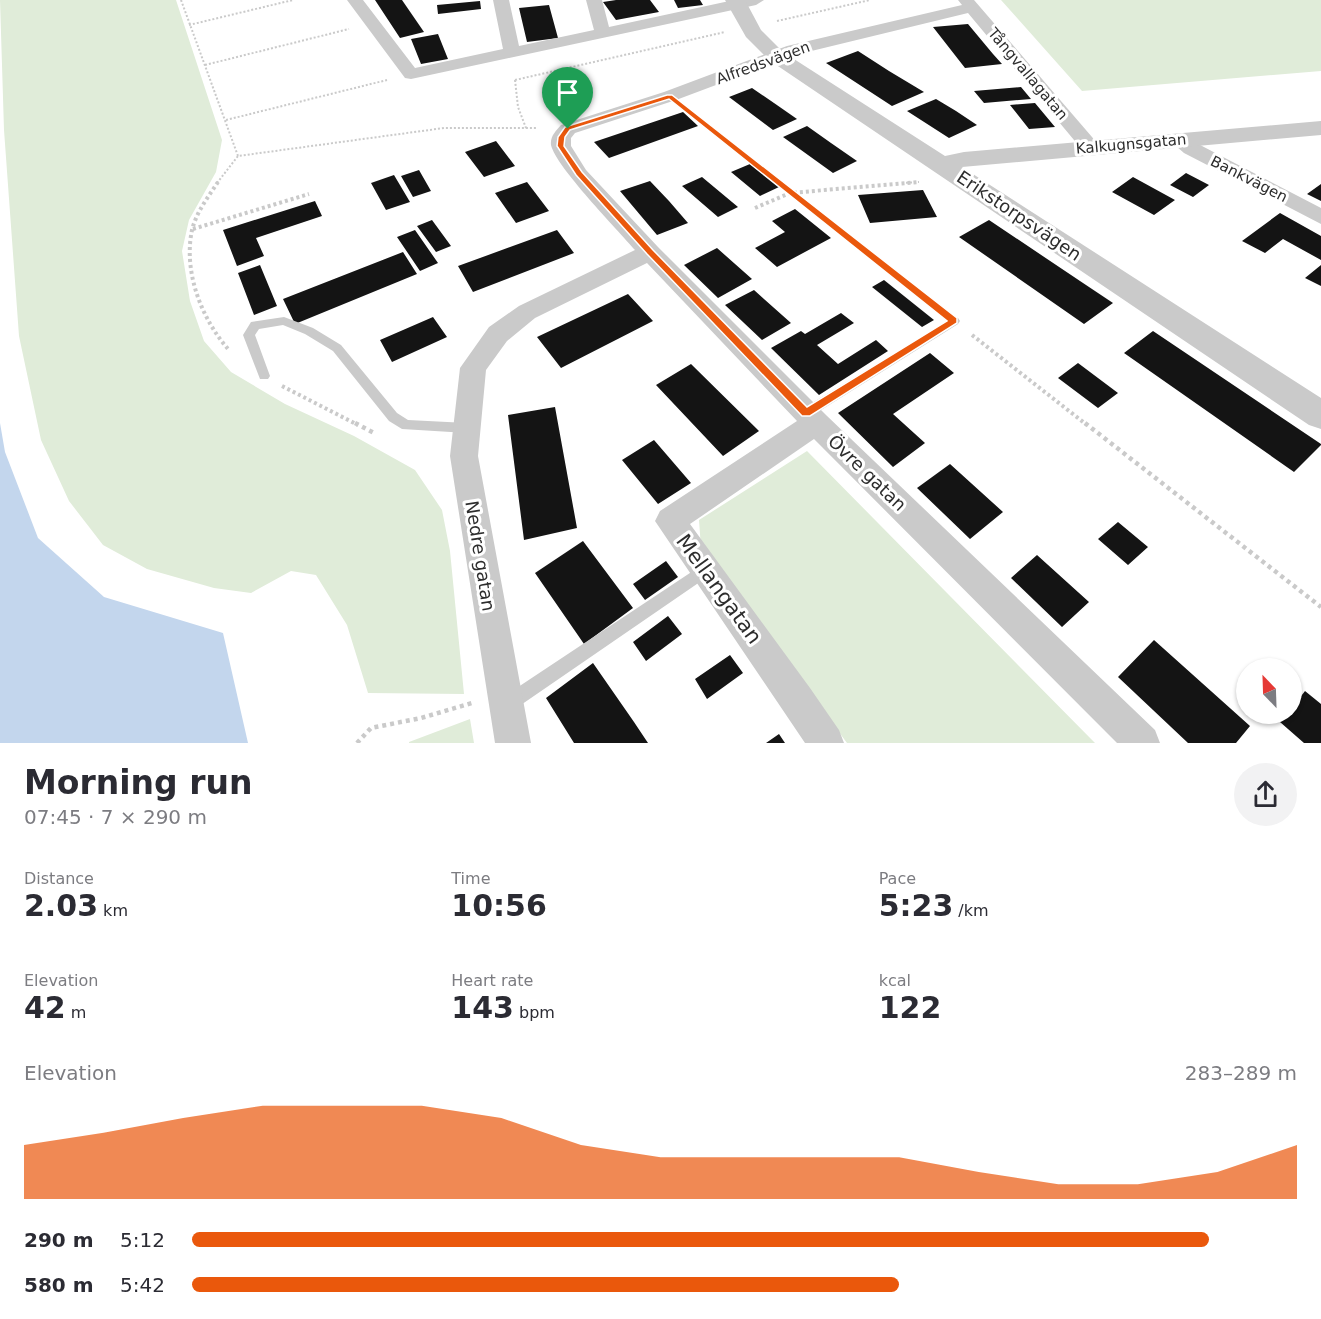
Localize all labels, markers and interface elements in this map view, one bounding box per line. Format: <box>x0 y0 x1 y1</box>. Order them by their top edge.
street label: Tångvallagatan <box>984 24 1072 124</box>
street label: Alfredsvägen <box>714 38 812 88</box>
pin <box>542 67 593 129</box>
icon: arrive <box>551 76 584 109</box>
street label: Kalkugnsgatan <box>1075 130 1187 158</box>
street label: Bankvägen <box>1207 152 1291 206</box>
street label: Erikstorpsvägen <box>953 166 1085 265</box>
street label: Övre gatan <box>824 430 911 515</box>
street label: Nedre gatan <box>461 499 500 613</box>
street label: Mellangatan <box>671 530 767 648</box>
north arrow <box>1236 658 1302 724</box>
map controls <box>1236 658 1302 724</box>
text: Morning run <box>24 763 252 802</box>
button: share <box>1234 763 1297 826</box>
text: 07:45 · 7 × 290 m <box>24 805 207 829</box>
text: Distance <box>24 869 94 888</box>
text: Time <box>451 869 490 888</box>
text: Pace <box>879 869 916 888</box>
text: 2.03 <box>24 888 98 923</box>
text: 10:56 <box>451 888 547 923</box>
text: 5:23 <box>879 888 953 923</box>
text: km <box>98 901 128 920</box>
text: /km <box>953 901 989 920</box>
text: Elevation <box>24 971 98 990</box>
text: Heart rate <box>451 971 533 990</box>
text: kcal <box>879 971 911 990</box>
text: 42 <box>24 990 66 1025</box>
text: 143 <box>451 990 514 1025</box>
text: 122 <box>879 990 941 1025</box>
text: m <box>66 1003 86 1022</box>
text: bpm <box>514 1003 555 1022</box>
text: Elevation <box>24 1061 117 1085</box>
text: 283–289 m <box>1185 1061 1297 1085</box>
text: 290 m <box>24 1228 94 1252</box>
text: 5:12 <box>120 1228 165 1252</box>
text: 580 m <box>24 1273 94 1297</box>
text: 5:42 <box>120 1273 165 1297</box>

